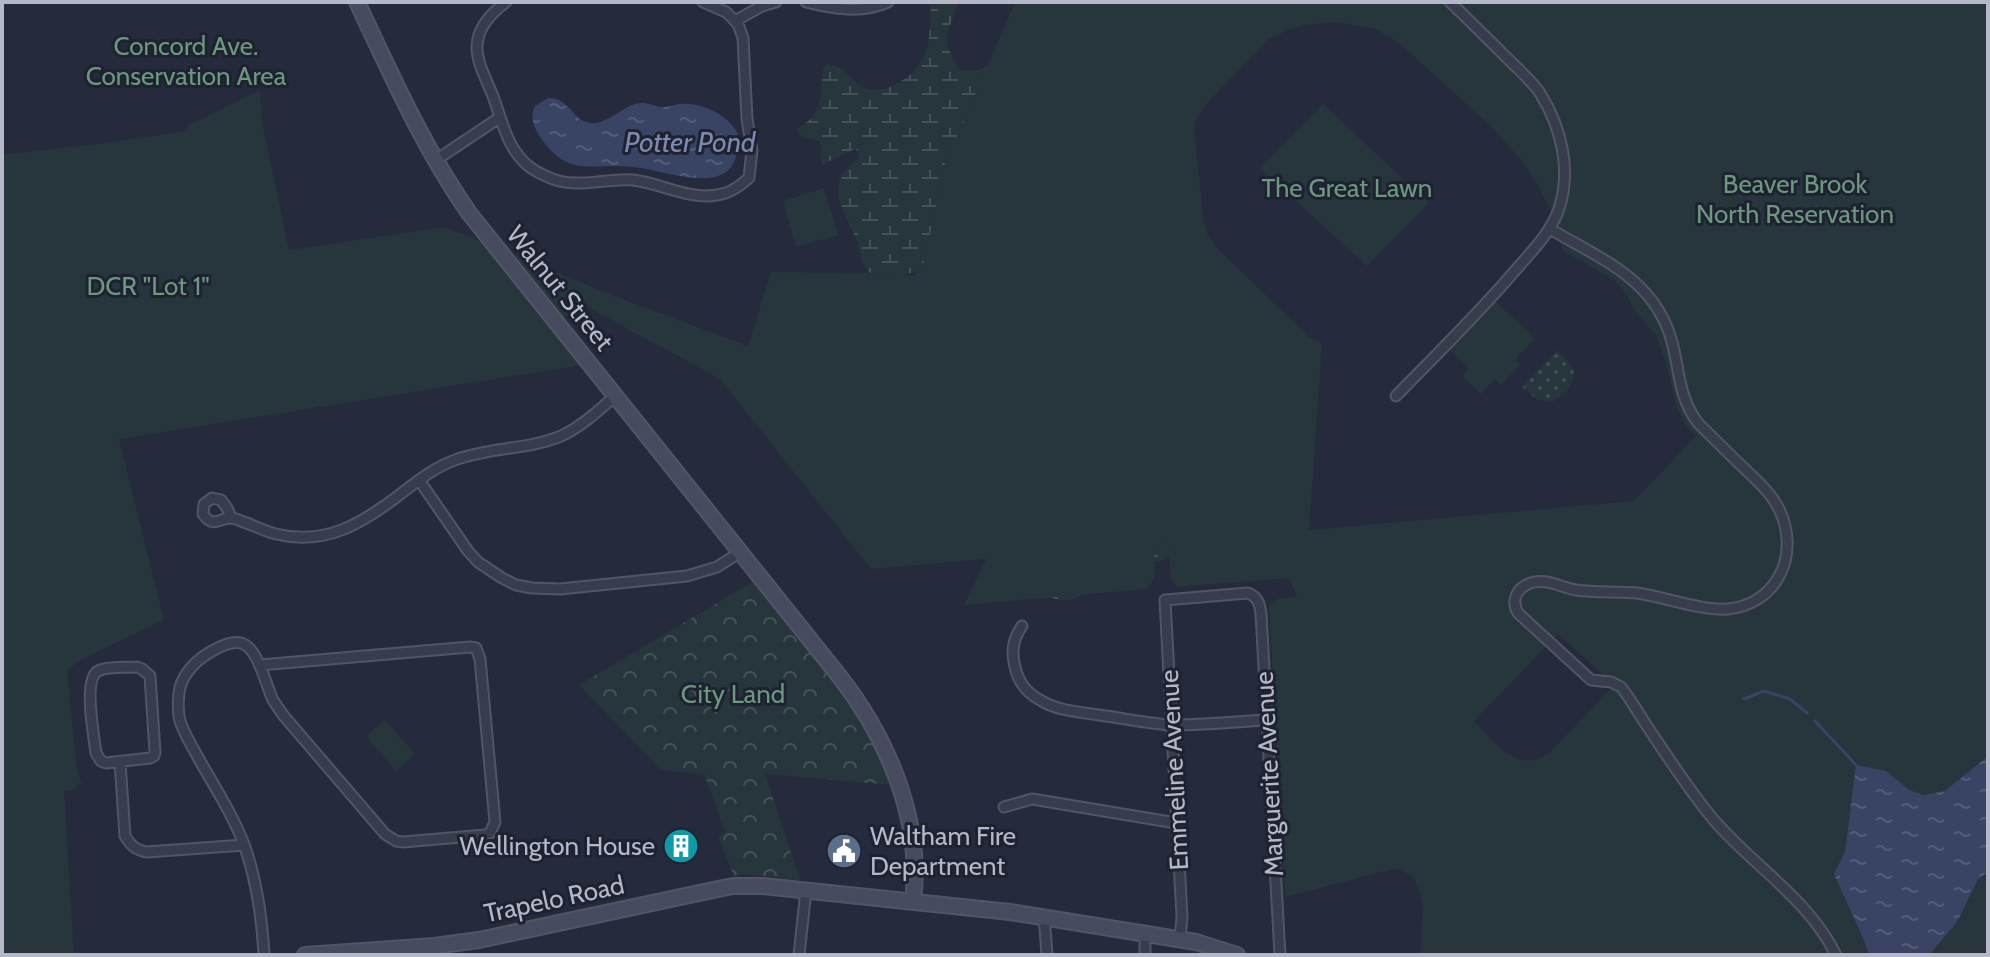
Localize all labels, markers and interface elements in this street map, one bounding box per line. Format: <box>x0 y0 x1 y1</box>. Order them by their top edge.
park label: Concord Ave. Conservation Area <box>86 30 287 92</box>
water label: Potter Pond <box>624 125 757 159</box>
park label: Beaver Brook North Reservation <box>1696 168 1894 230</box>
park label: The Great Lawn <box>1262 172 1432 204</box>
street label: Walnut Street <box>500 219 620 357</box>
park label: DCR "Lot 1" <box>86 270 210 302</box>
street label: Emmeline Avenue <box>1153 669 1195 871</box>
street label: Marguerite Avenue <box>1248 671 1290 877</box>
park label: City Land <box>681 678 785 710</box>
place label: Waltham Fire Department <box>870 820 1016 882</box>
building icon: Wellington House <box>662 827 700 865</box>
place label: Wellington House <box>460 830 655 862</box>
public building icon: Waltham Fire Department <box>825 832 863 870</box>
street label: Trapelo Road <box>481 869 627 929</box>

